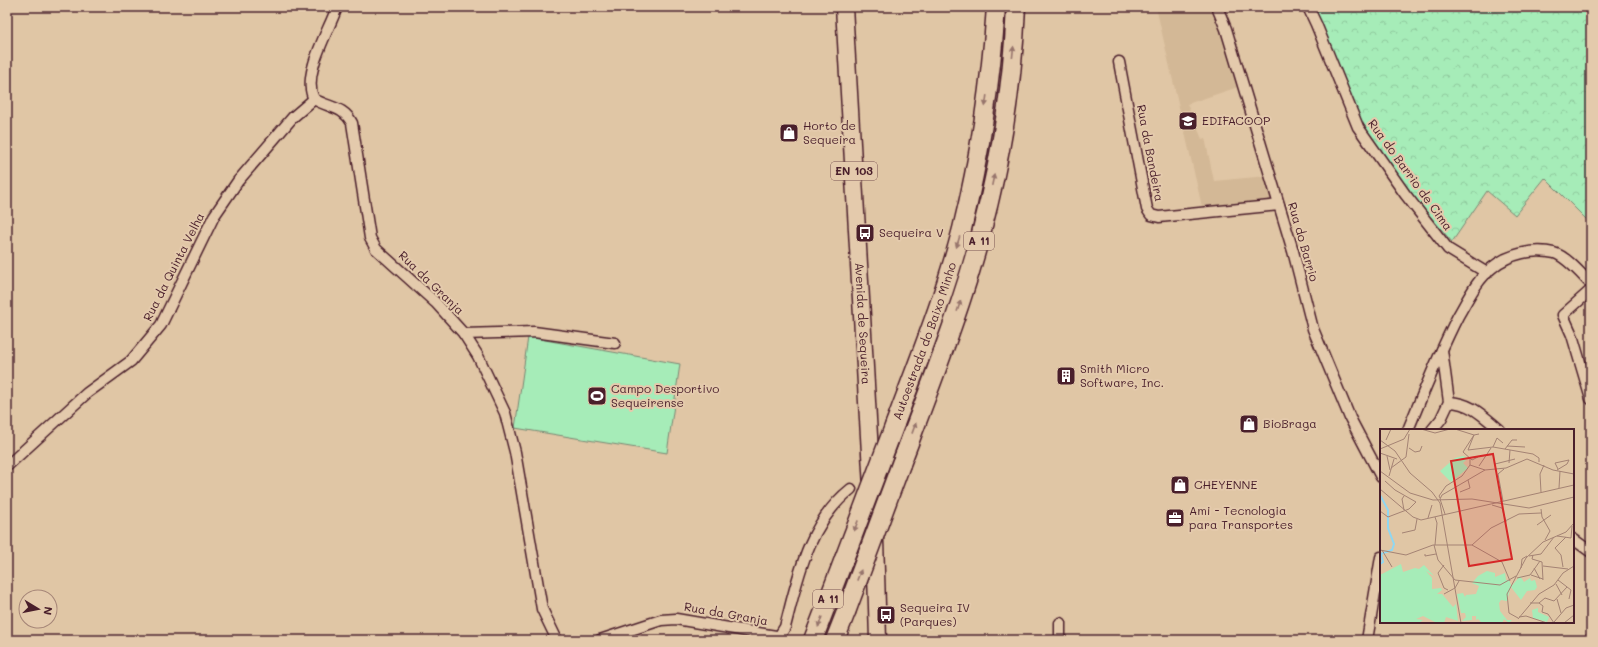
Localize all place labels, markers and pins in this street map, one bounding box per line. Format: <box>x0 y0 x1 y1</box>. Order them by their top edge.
school or university icon: EDIFACOOP <box>1177 110 1199 132</box>
place label: EDIFACOOP <box>1202 112 1270 128</box>
place label: Horto de Sequeira <box>803 117 856 147</box>
shop icon: Horto de Sequeira <box>778 122 800 144</box>
bus stop icon: Sequeira V <box>854 222 876 244</box>
place label: Sequeira V <box>879 224 944 240</box>
place label: Smith Micro Software, Inc. <box>1080 360 1164 390</box>
building icon: Smith Micro Software, Inc. <box>1055 365 1077 387</box>
place label: Campo Desportivo Sequeirense <box>611 380 719 410</box>
sports icon: Campo Desportivo Sequeirense <box>586 385 608 407</box>
shop icon: BioBraga <box>1238 413 1260 435</box>
place label: BioBraga <box>1263 415 1317 431</box>
shop icon: CHEYENNE <box>1169 474 1191 496</box>
place label: CHEYENNE <box>1194 476 1257 492</box>
place label: Ami - Tecnologia para Transportes <box>1189 502 1293 532</box>
office icon: Ami - Tecnologia para Transportes <box>1164 507 1186 529</box>
place label: Sequeira IV (Parques) <box>900 599 970 629</box>
bus stop icon: Sequeira IV (Parques) <box>875 604 897 626</box>

